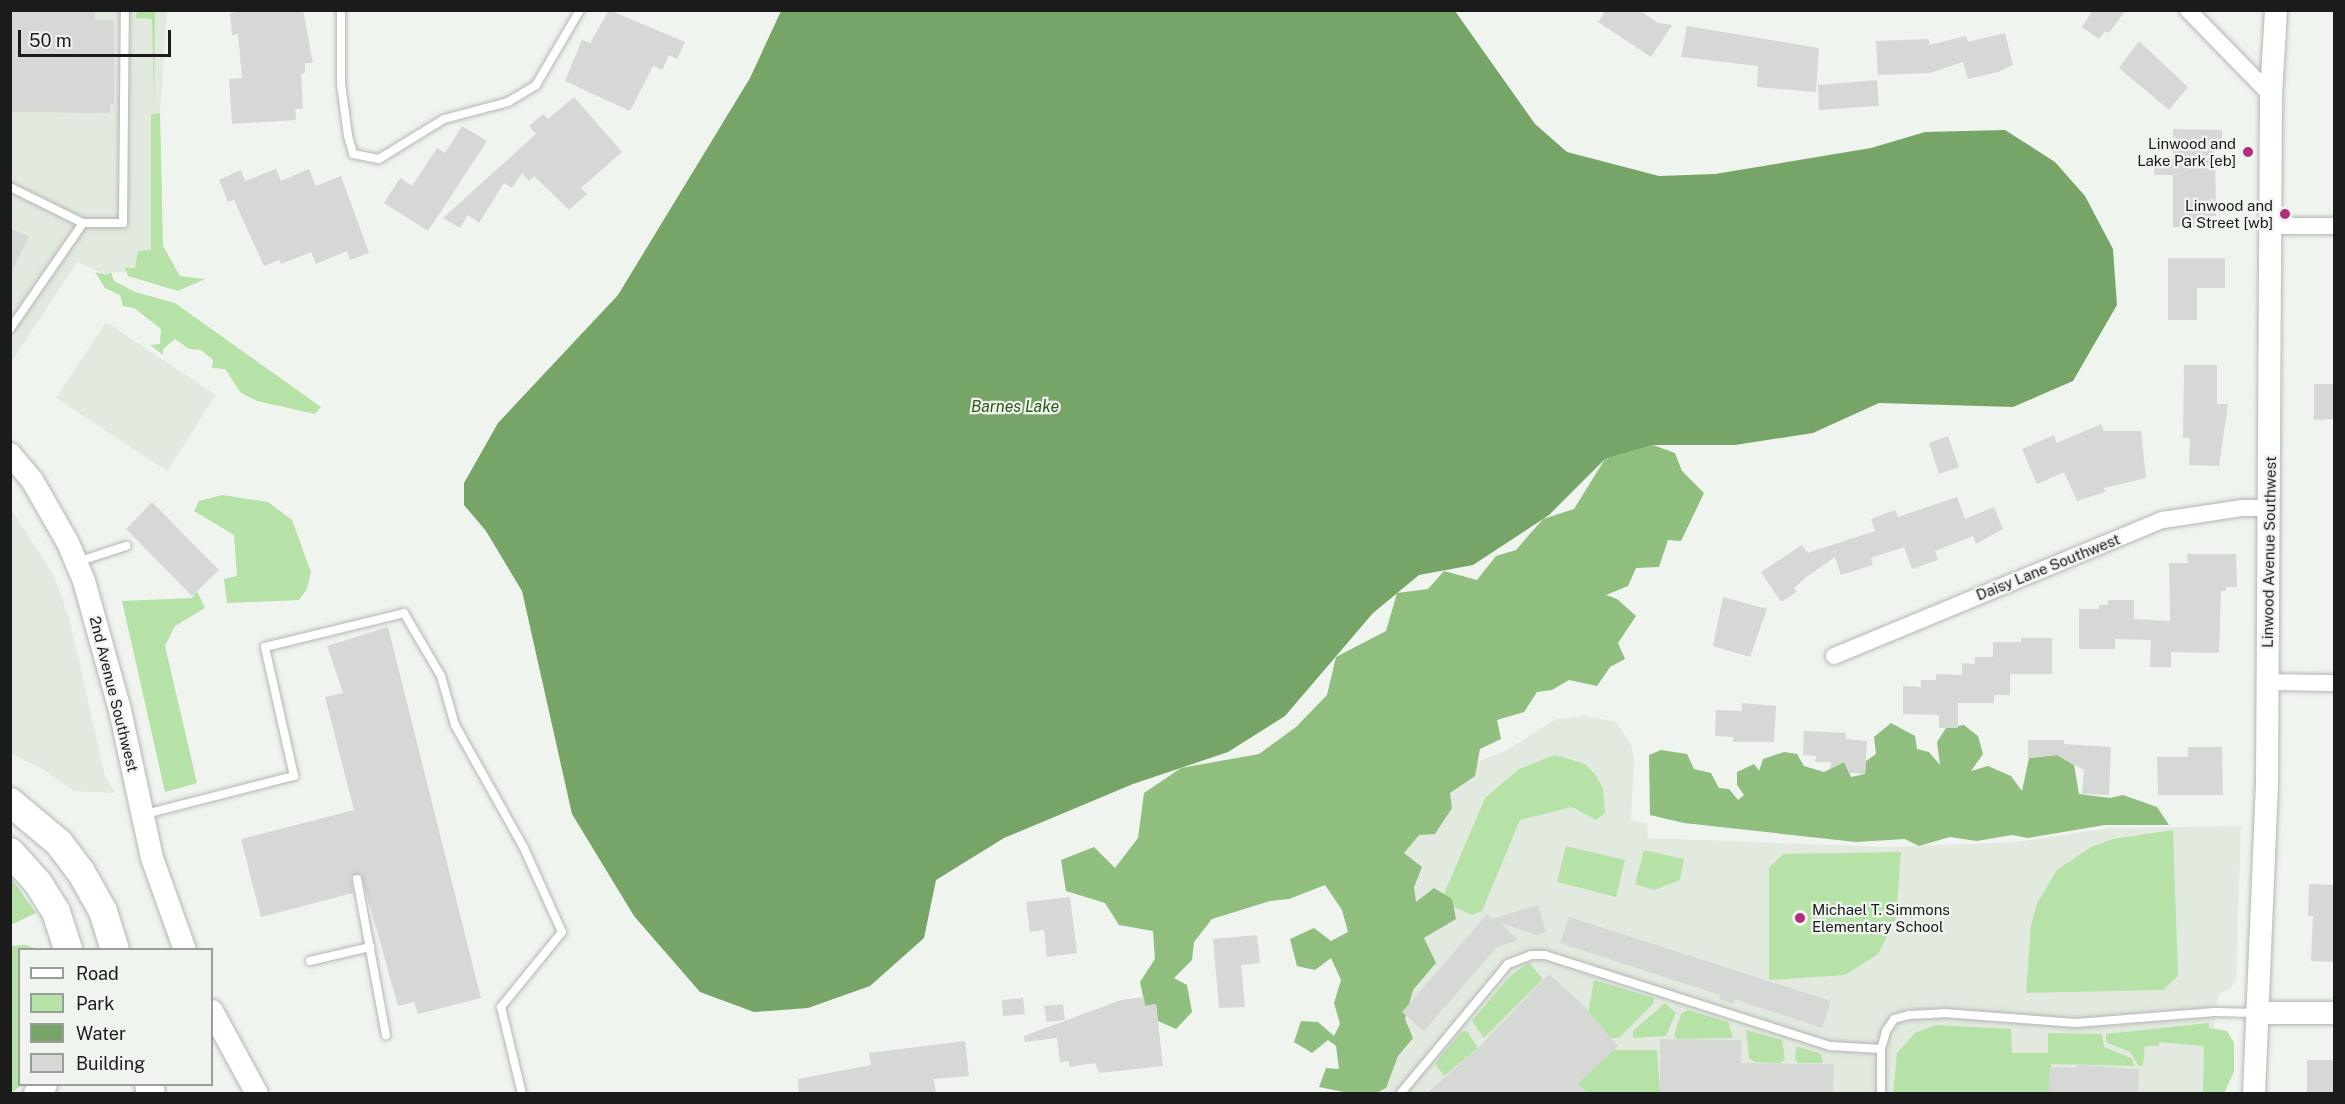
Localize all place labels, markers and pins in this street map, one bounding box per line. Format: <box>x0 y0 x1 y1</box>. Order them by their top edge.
place label: Linwood and Lake Park [eb] <box>2137 134 2236 169</box>
marker: Linwood and Lake Park [eb] <box>2241 145 2255 159</box>
place label: Linwood and G Street [wb] <box>2181 196 2273 231</box>
marker: Linwood and G Street [wb] <box>2278 207 2292 221</box>
place label: Michael T. Simmons Elementary School <box>1812 900 1950 935</box>
marker: Michael T. Simmons Elementary School <box>1793 911 1807 925</box>

